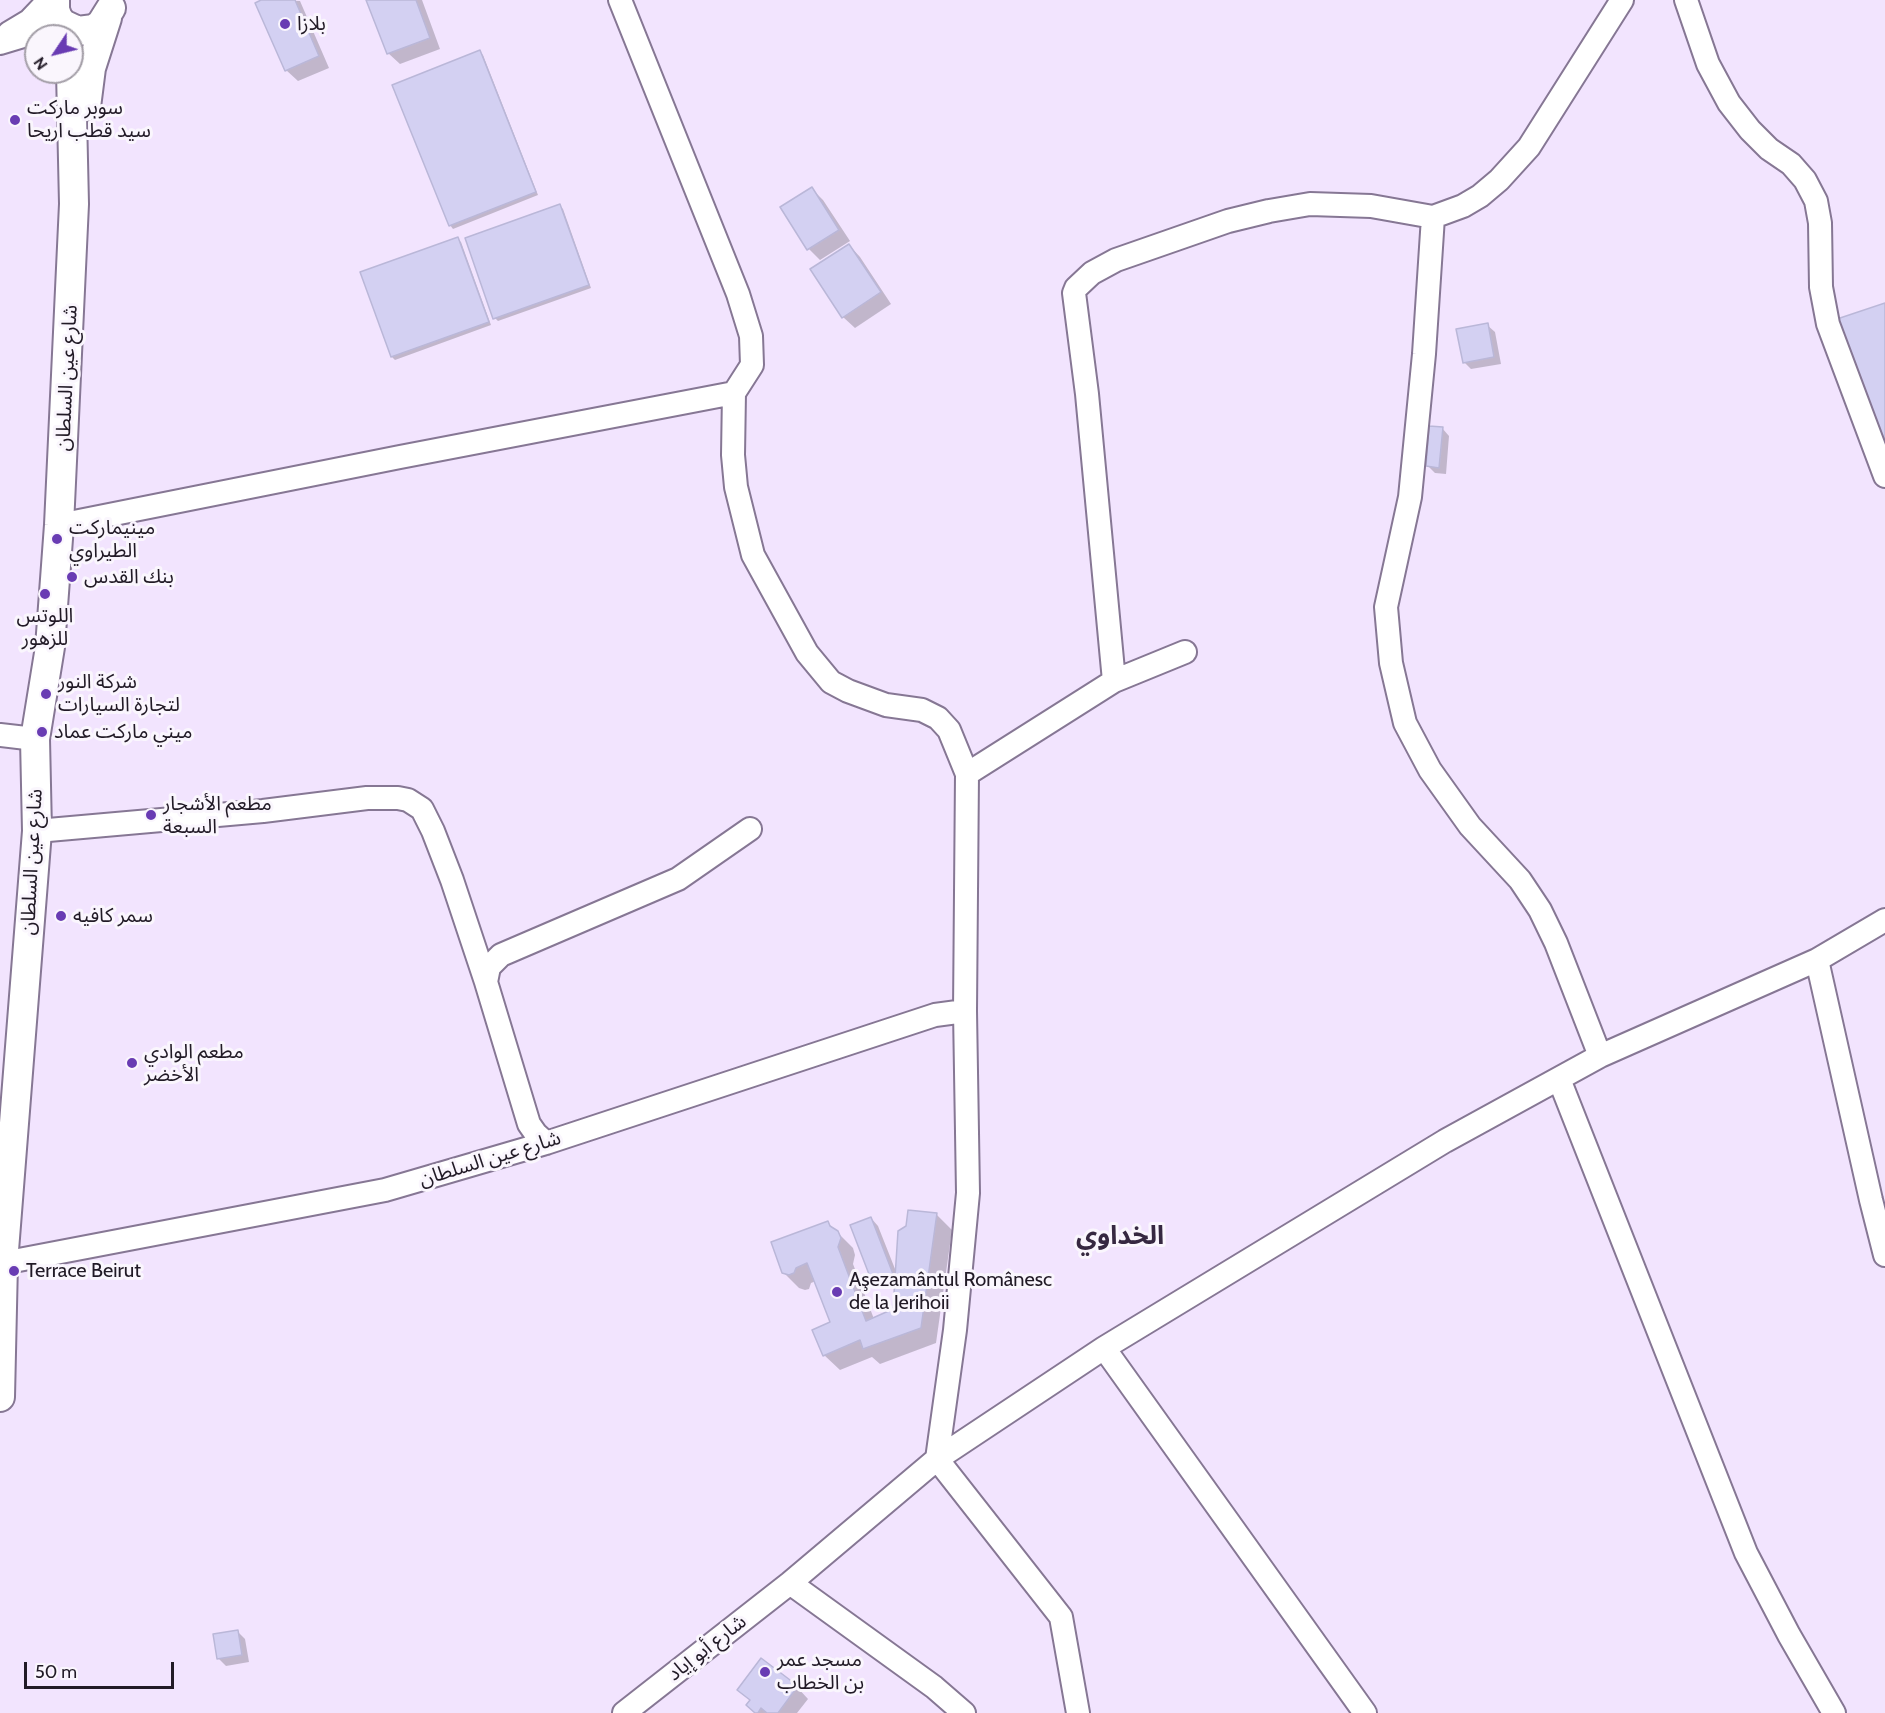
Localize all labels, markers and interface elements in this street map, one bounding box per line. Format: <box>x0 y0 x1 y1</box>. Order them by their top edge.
place label: بلازا <box>297 12 326 36</box>
marker: بلازا <box>278 17 292 31</box>
north arrow <box>24 24 84 84</box>
text: N <box>29 53 52 74</box>
place label: سوبر ماركت سيد قطب اريحا <box>27 96 151 143</box>
marker: سوبر ماركت سيد قطب اريحا <box>8 113 22 127</box>
street label: شارع عين السلطان <box>51 304 83 452</box>
place label: مينيماركت الطيراوي <box>69 516 155 563</box>
marker: مينيماركت الطيراوي <box>50 532 64 546</box>
place label: بنك القدس <box>84 565 174 589</box>
marker: بنك القدس <box>65 570 79 584</box>
marker: اللوتس للزهور <box>38 587 52 601</box>
place label: اللوتس للزهور <box>17 604 73 651</box>
place label: شركة النور لتجارة السيارات <box>58 670 180 717</box>
marker: شركة النور لتجارة السيارات <box>39 687 53 701</box>
place label: ميني ماركت عماد <box>54 720 192 744</box>
marker: ميني ماركت عماد <box>35 725 49 739</box>
street label: شارع عين السلطان <box>16 788 48 936</box>
place label: مطعم الأشجار السبعة <box>163 792 272 839</box>
marker: مطعم الأشجار السبعة <box>144 808 158 822</box>
place label: سمر كافيه <box>73 904 153 928</box>
marker: سمر كافيه <box>54 909 68 923</box>
place label: مطعم الوادي الأخضر <box>144 1040 244 1087</box>
marker: مطعم الوادي الأخضر <box>125 1056 139 1070</box>
street label: شارع عين السلطان <box>416 1126 564 1192</box>
district label: الخداوي <box>1076 1220 1164 1252</box>
place label: Terrace Beirut <box>26 1259 141 1283</box>
marker: Terrace Beirut <box>7 1264 21 1278</box>
place label: Aşezamântul Românesc de la Jerihoii <box>849 1268 1052 1315</box>
marker: Aşezamântul Românesc de la Jerihoii <box>830 1285 844 1299</box>
street label: شارع أبو إياد <box>663 1610 751 1686</box>
place label: مسجد عمر بن الخطاب <box>777 1648 864 1695</box>
scale bar <box>27 1650 177 1688</box>
text: 50 m <box>35 1661 77 1683</box>
marker: مسجد عمر بن الخطاب <box>758 1665 772 1679</box>

